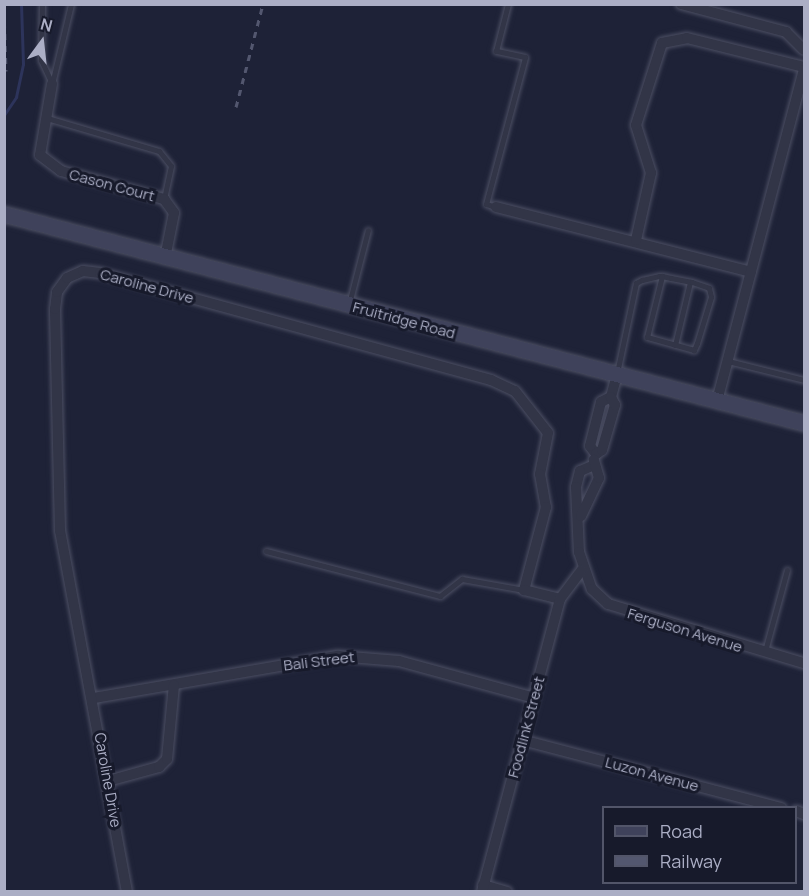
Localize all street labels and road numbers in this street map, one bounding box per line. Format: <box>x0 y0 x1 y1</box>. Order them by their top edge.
street label: Cason Court <box>67 165 157 205</box>
street label: Caroline Drive <box>98 265 196 307</box>
street label: Fruitridge Road <box>351 298 457 342</box>
street label: Ferguson Avenue <box>625 604 745 656</box>
street label: Bali Street <box>282 648 356 674</box>
street label: Foodlink Street <box>504 674 548 780</box>
street label: Caroline Drive <box>91 731 125 829</box>
street label: Luzon Avenue <box>603 753 701 795</box>

